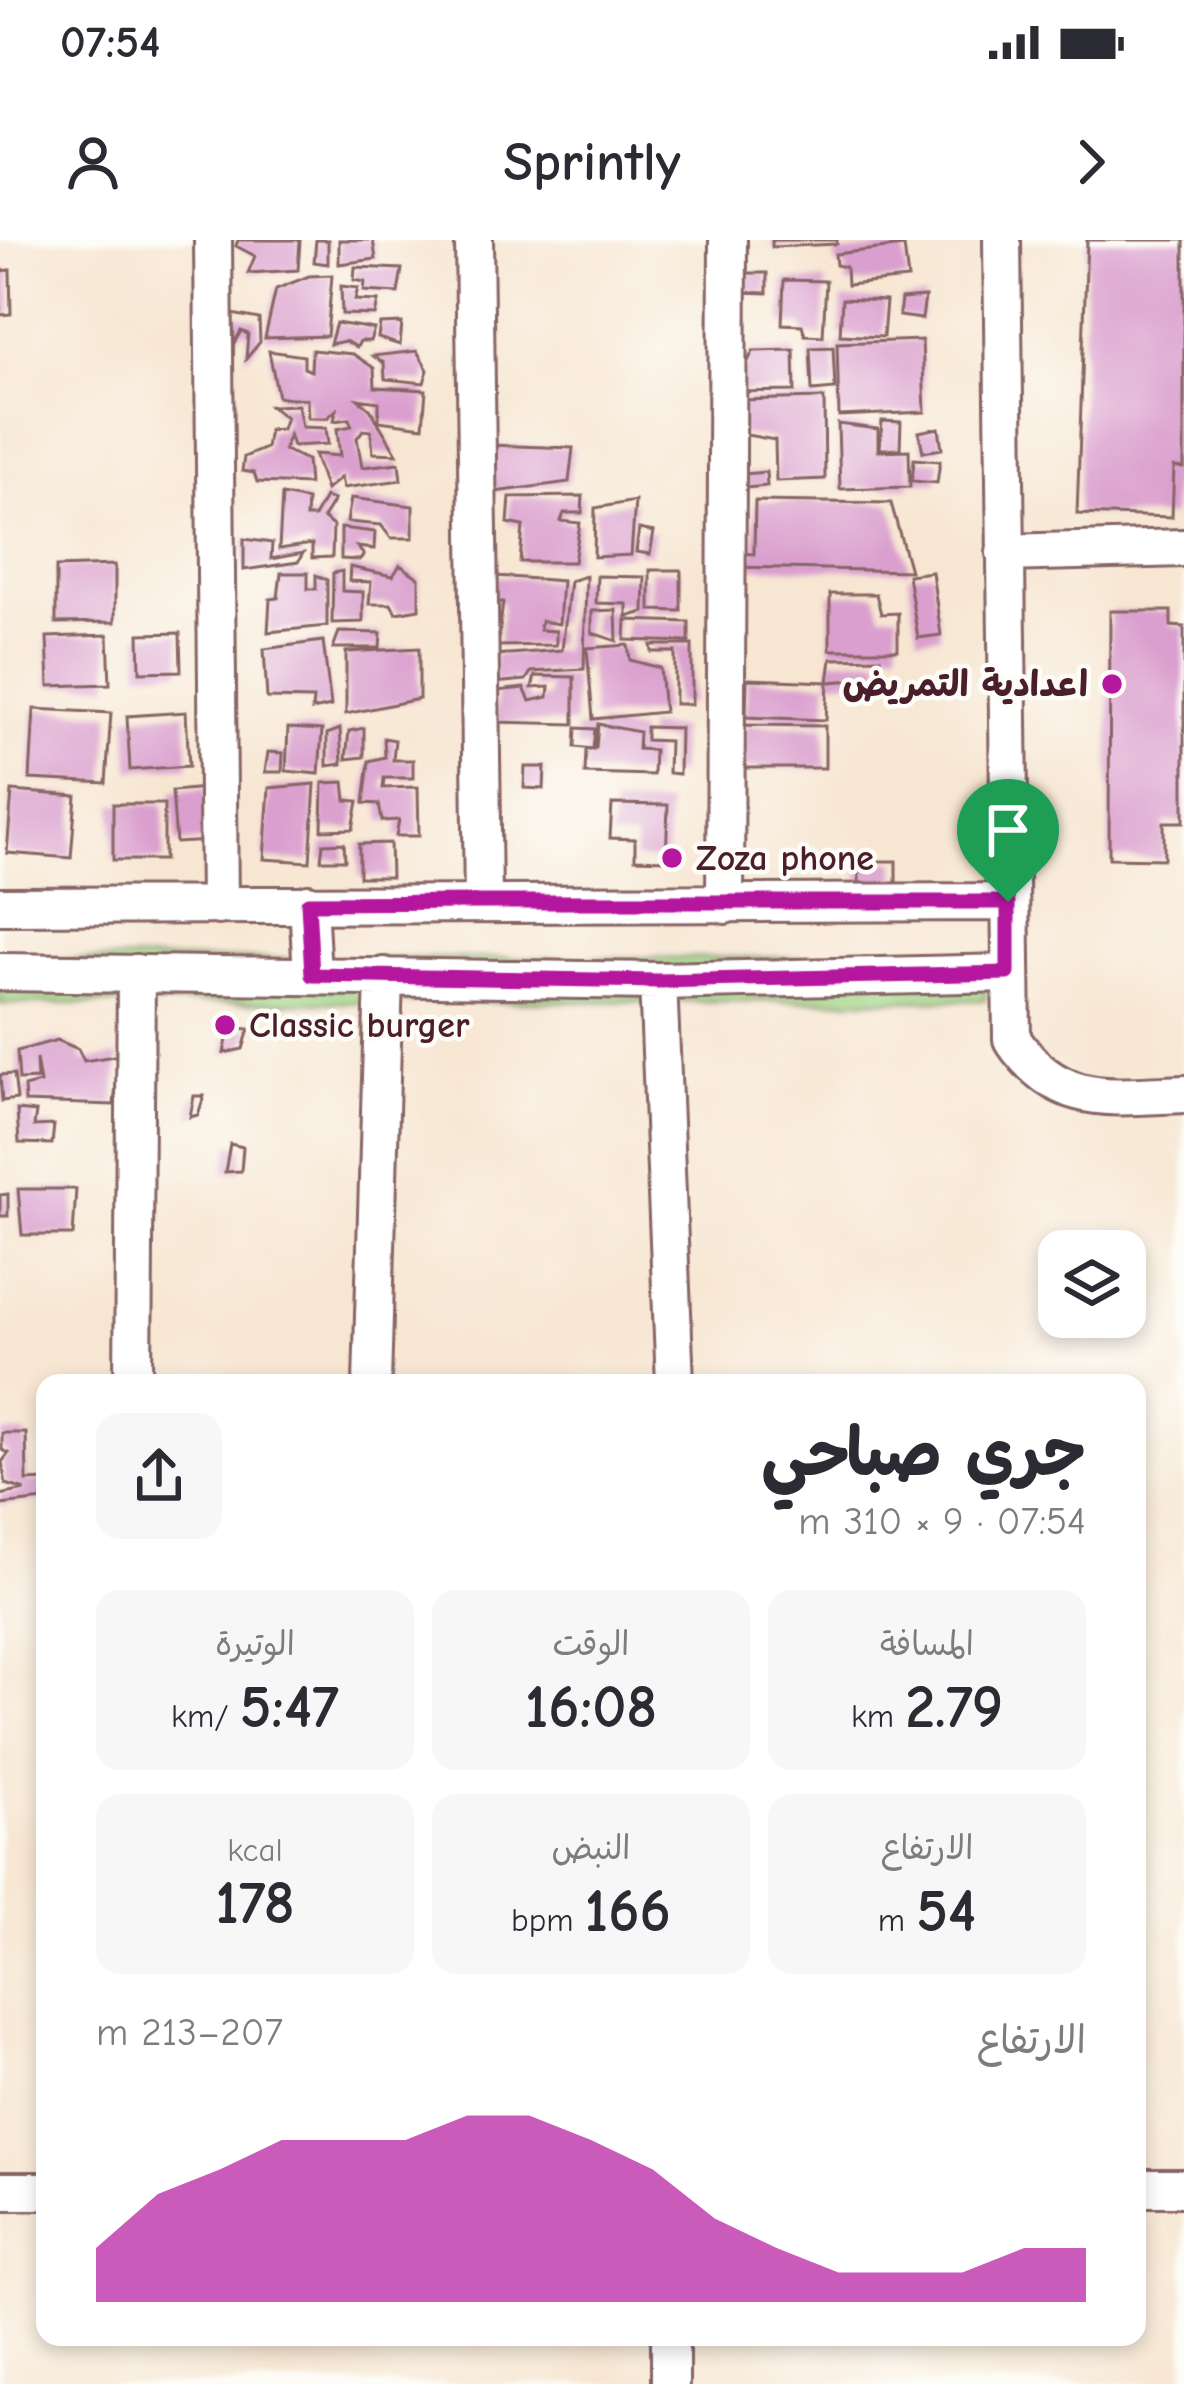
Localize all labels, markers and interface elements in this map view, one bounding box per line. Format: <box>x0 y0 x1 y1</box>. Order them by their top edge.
text: 07:54 <box>60 16 160 68</box>
icon: person <box>60 129 126 195</box>
icon: forward <box>1058 129 1124 195</box>
text: Sprintly <box>504 131 681 194</box>
place label: اعدادية التمريض <box>843 664 1088 705</box>
marker: اعدادية التمريض <box>1099 671 1125 697</box>
pin <box>957 779 1059 902</box>
icon: arrive <box>975 797 1041 863</box>
place label: Zoza phone <box>696 838 874 879</box>
marker: Zoza phone <box>659 845 685 871</box>
place label: Classic burger <box>249 1005 470 1046</box>
marker: Classic burger <box>212 1012 238 1038</box>
map controls <box>1038 1230 1146 1338</box>
button: layers <box>1038 1230 1146 1338</box>
button: share <box>96 1413 222 1539</box>
text: جري صباحي <box>761 1416 1086 1492</box>
text: 07:54 · 9 × 310 m <box>798 1499 1086 1544</box>
text: الوتيرة <box>215 1625 295 1663</box>
text: الوقت <box>553 1625 630 1663</box>
text: المسافة <box>880 1625 974 1663</box>
text: 5:47 <box>240 1673 339 1742</box>
text: 16:08 <box>525 1673 657 1742</box>
text: 2.79 <box>905 1673 1003 1742</box>
text: /km <box>171 1697 240 1735</box>
text: km <box>851 1697 905 1735</box>
text: النبض <box>552 1829 630 1867</box>
text: الارتفاع <box>881 1829 973 1867</box>
text: kcal <box>227 1831 283 1869</box>
text: 178 <box>215 1869 295 1938</box>
text: 166 <box>585 1877 671 1946</box>
text: 54 <box>916 1877 976 1946</box>
text: bpm <box>511 1901 585 1939</box>
text: m <box>878 1901 916 1939</box>
text: 207–213 m <box>96 2010 283 2055</box>
text: الارتفاع <box>977 2018 1086 2063</box>

